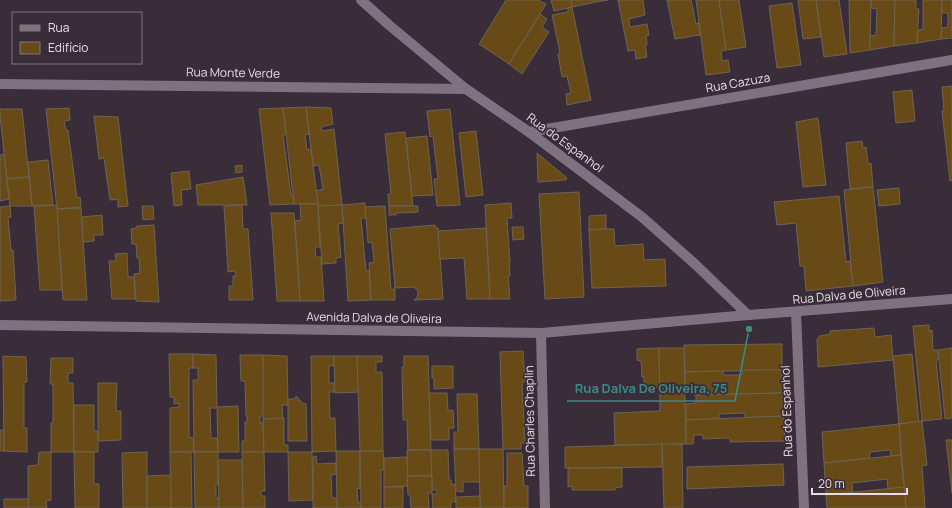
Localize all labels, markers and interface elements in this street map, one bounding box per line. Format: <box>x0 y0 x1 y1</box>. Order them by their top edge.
legend <box>12 12 142 64</box>
text: Rua <box>48 19 69 36</box>
text: Edifício <box>48 39 88 56</box>
street label: Rua Monte Verde <box>186 63 280 82</box>
street label: Rua Cazuza <box>704 68 771 97</box>
street label: Rua do Espanhol <box>523 109 607 176</box>
street label: Rua Dalva de Oliveira <box>792 281 906 308</box>
street label: Avenida Dalva de Oliveira <box>306 308 442 327</box>
street label: Rua Charles Chaplin <box>520 365 539 477</box>
street label: Rua do Espanhol <box>776 365 797 457</box>
callout: Rua Dalva De Oliveira, 75 <box>567 376 735 401</box>
text: Rua Dalva De Oliveira, 75 <box>575 379 727 397</box>
scale bar <box>812 470 907 496</box>
text: 20 m <box>818 475 845 492</box>

